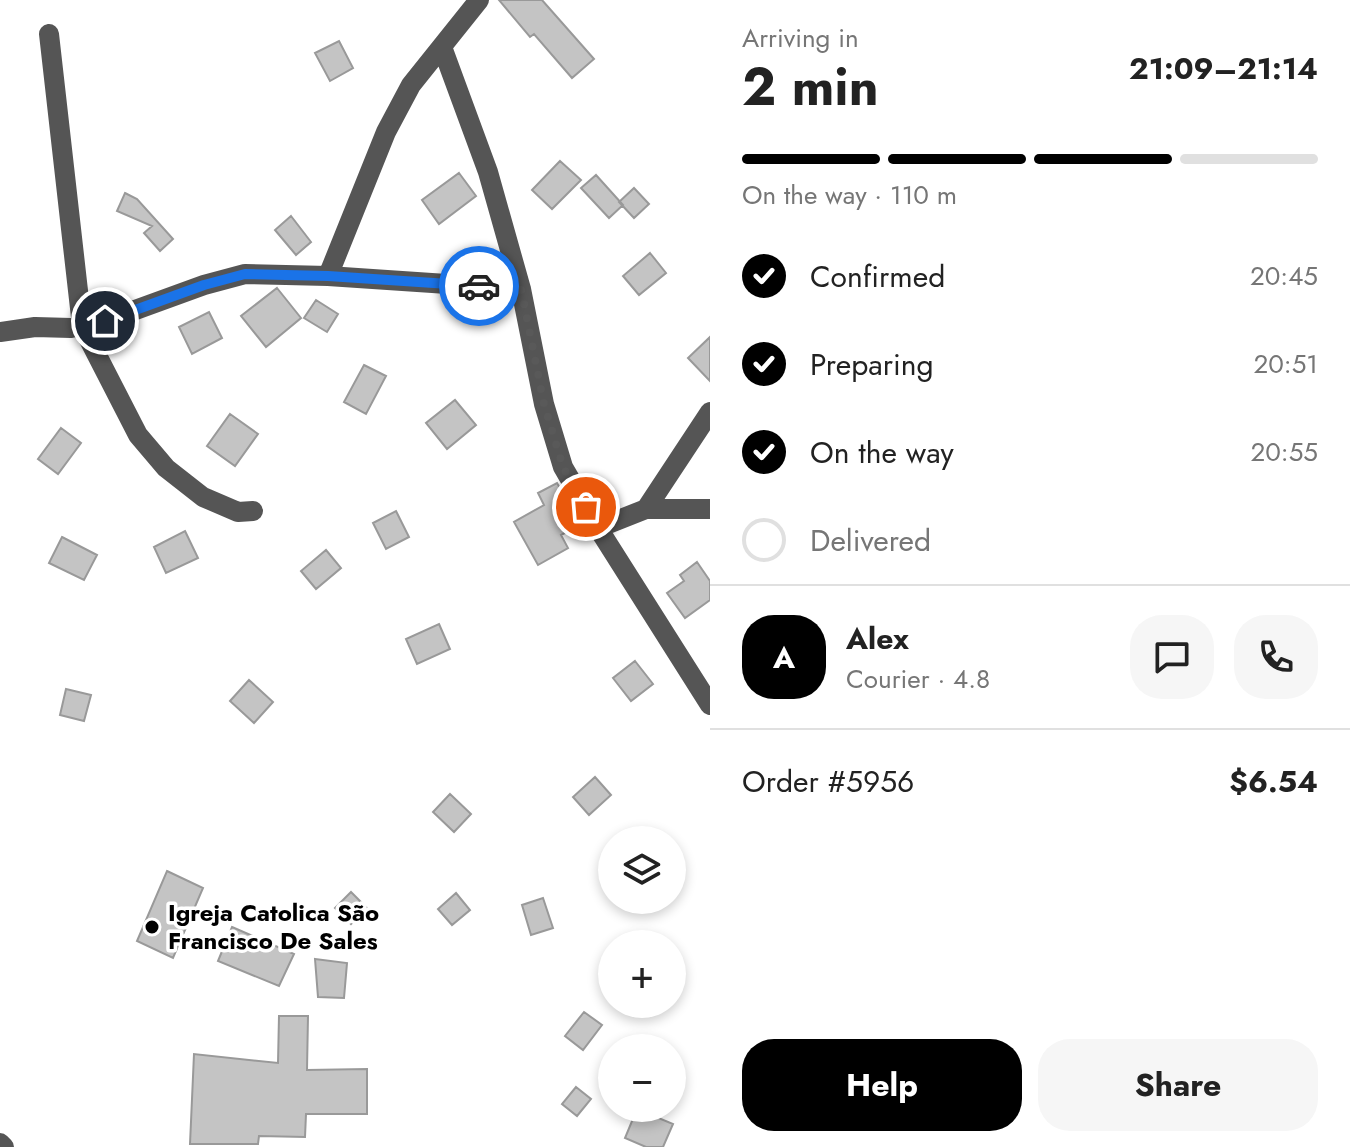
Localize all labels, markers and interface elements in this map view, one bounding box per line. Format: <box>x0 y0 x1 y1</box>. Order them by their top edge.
text: Arriving in <box>742 19 859 57</box>
text: 21:09–21:14 <box>1129 47 1318 90</box>
text: 2 min <box>742 49 879 125</box>
text: On the way · 110 m <box>742 176 957 214</box>
courier <box>439 246 519 326</box>
icon: check <box>742 254 786 298</box>
text: Confirmed <box>810 255 945 298</box>
text: 20:45 <box>1250 257 1318 295</box>
icon: car <box>457 264 501 308</box>
pin <box>71 287 139 355</box>
icon: home <box>83 299 127 343</box>
icon: check <box>742 342 786 386</box>
text: Preparing <box>810 343 934 386</box>
text: 20:51 <box>1253 345 1318 383</box>
icon: check <box>742 430 786 474</box>
text: On the way <box>810 431 954 474</box>
text: 20:55 <box>1250 433 1318 471</box>
pin <box>552 473 620 541</box>
icon: bag <box>564 485 608 529</box>
text: Delivered <box>810 519 931 562</box>
button: chat <box>1130 615 1214 699</box>
button: phone <box>1234 615 1318 699</box>
text: Alex <box>846 617 909 660</box>
text: A <box>773 636 795 679</box>
text: Courier · 4.8 <box>846 660 990 698</box>
text: Order #5956 <box>742 760 914 803</box>
text: $6.54 <box>1229 760 1318 803</box>
map controls <box>598 826 686 1122</box>
button: layers <box>598 826 686 914</box>
place label: Igreja Catolica São Francisco De Sales <box>168 895 379 958</box>
marker: Igreja Catolica São Francisco De Sales <box>143 918 161 936</box>
button: + <box>598 930 686 1018</box>
button: − <box>598 1034 686 1122</box>
button: Help <box>742 1039 1022 1131</box>
button: Share <box>1038 1039 1318 1131</box>

